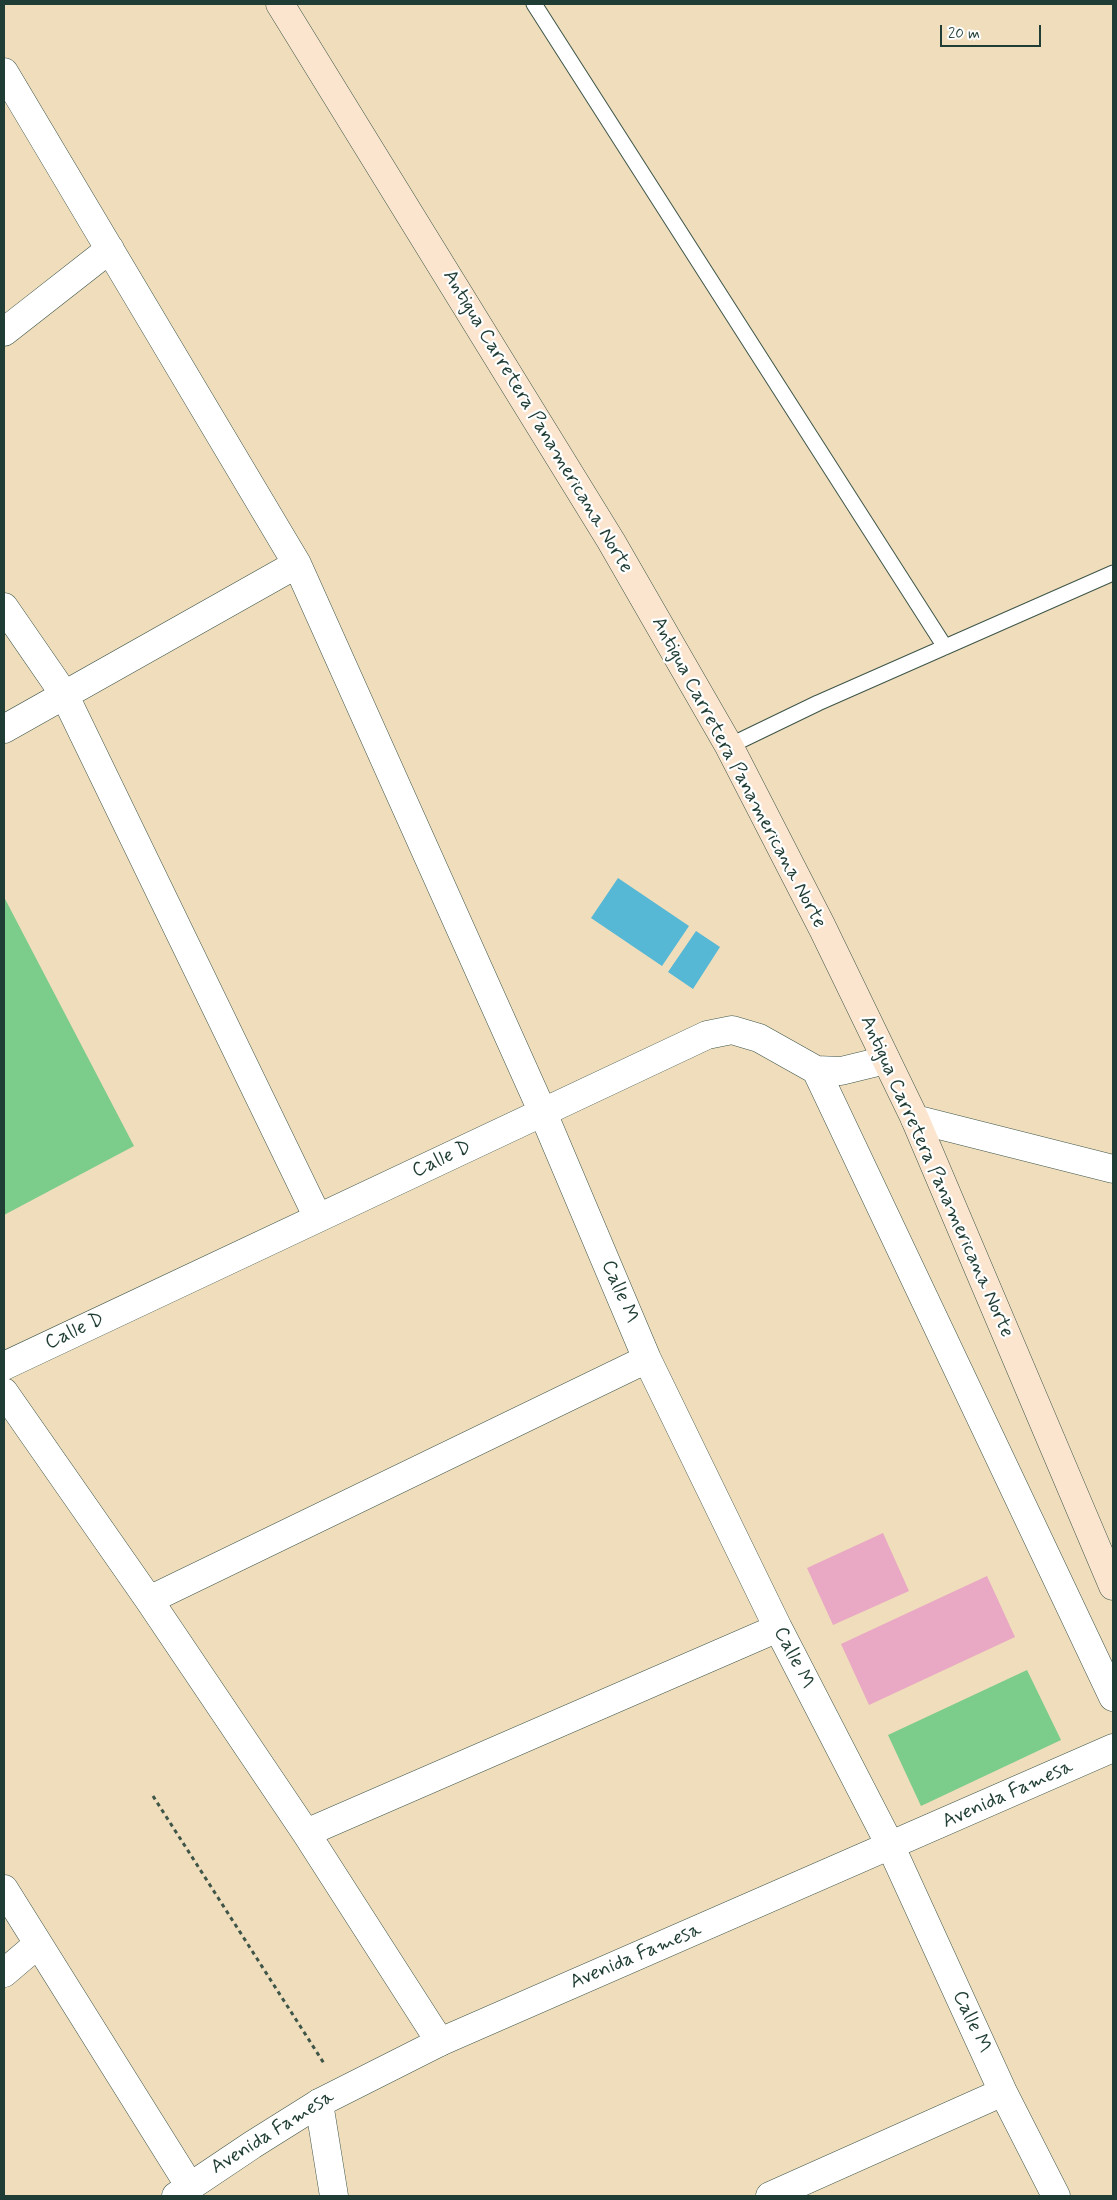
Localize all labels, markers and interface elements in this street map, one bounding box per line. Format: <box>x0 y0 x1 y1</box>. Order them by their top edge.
scale bar <box>942 15 1043 47</box>
text: 20 m <box>948 24 980 44</box>
street label: Antigua Carretera Panamericana Norte <box>437 266 637 578</box>
street label: Antigua Carretera Panamericana Norte <box>645 613 831 933</box>
street label: Antigua Carretera Panamericana Norte <box>854 1012 1018 1342</box>
street label: Calle D <box>409 1136 475 1184</box>
street label: Calle M <box>595 1257 643 1327</box>
street label: Calle D <box>42 1308 108 1356</box>
street label: Calle M <box>767 1623 819 1693</box>
street label: Avenida Famesa <box>939 1755 1077 1835</box>
street label: Avenida Famesa <box>567 1918 705 1996</box>
street label: Calle M <box>946 1987 996 2057</box>
street label: Avenida Famesa <box>207 2086 339 2180</box>

